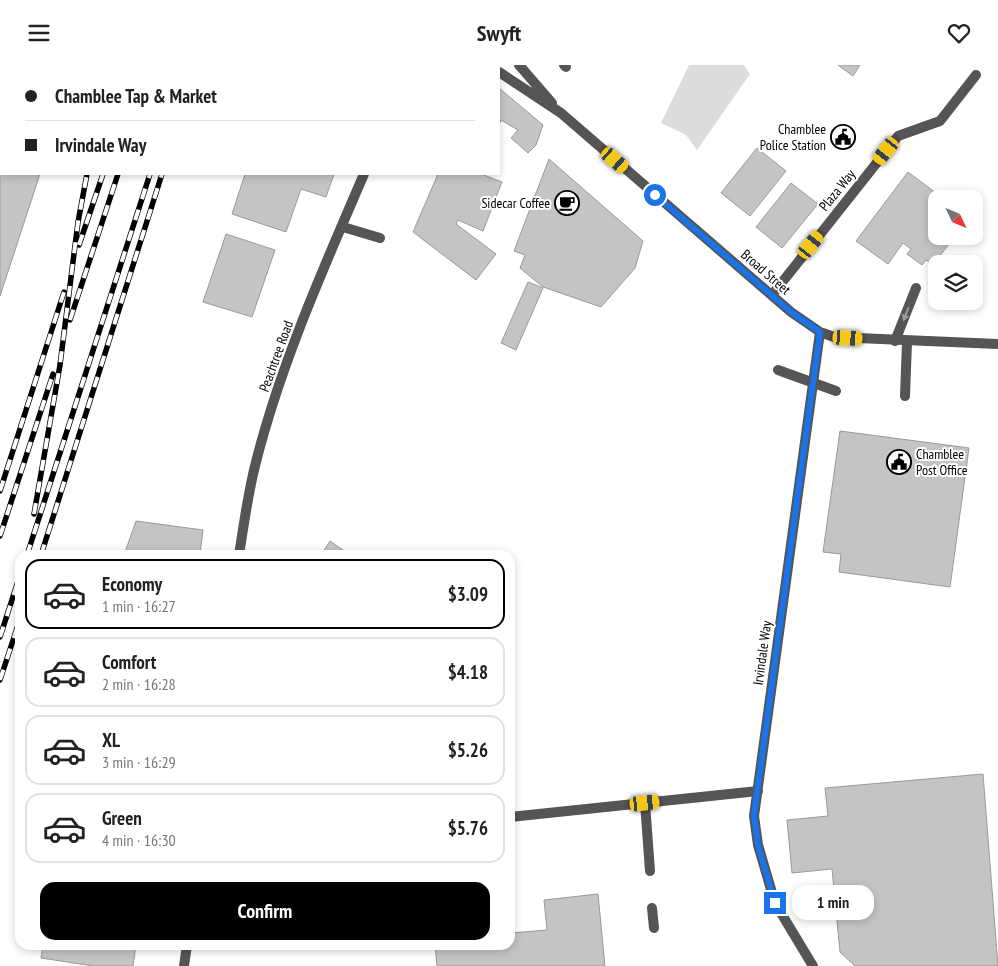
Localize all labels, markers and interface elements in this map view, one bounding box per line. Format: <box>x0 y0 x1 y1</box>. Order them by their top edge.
icon: menu <box>25 19 53 47</box>
text: Swyft <box>477 19 521 47</box>
icon: heart <box>945 19 973 47</box>
text: Chamblee Tap & Market <box>55 84 217 108</box>
place label: Chamblee Police Station <box>760 120 826 154</box>
public building icon: Chamblee Police Station <box>830 124 856 150</box>
text: Irvindale Way <box>55 133 146 157</box>
car <box>870 135 901 167</box>
car <box>598 144 631 176</box>
street label: Plaza Way <box>815 165 860 214</box>
route start <box>644 184 666 206</box>
cafe icon: Sidecar Coffee <box>554 190 580 216</box>
north arrow <box>928 190 982 245</box>
map controls <box>928 190 983 310</box>
place label: Sidecar Coffee <box>481 194 550 212</box>
car <box>795 229 826 261</box>
street label: Broad Street <box>737 245 795 299</box>
button: layers <box>928 255 983 310</box>
one-way arrow <box>901 307 909 321</box>
street label: Peachtree Road <box>255 318 297 394</box>
car <box>832 330 863 346</box>
place label: Chamblee Post Office <box>916 445 968 479</box>
public building icon: Chamblee Post Office <box>886 449 912 475</box>
icon: car <box>42 572 87 617</box>
text: Economy <box>102 572 162 596</box>
text: $3.09 <box>448 582 488 606</box>
text: 1 min · 16:27 <box>102 596 176 616</box>
street label: Irvindale Way <box>749 619 776 686</box>
icon: car <box>42 650 87 695</box>
text: Comfort <box>102 650 156 674</box>
text: $4.18 <box>448 660 488 684</box>
text: 2 min · 16:28 <box>102 674 176 694</box>
icon: car <box>42 728 87 773</box>
text: XL <box>102 728 120 752</box>
text: $5.26 <box>448 738 488 762</box>
text: 3 min · 16:29 <box>102 752 176 772</box>
car <box>629 794 660 812</box>
icon: car <box>42 806 87 851</box>
text: Green <box>102 806 142 830</box>
text: $5.76 <box>448 816 488 840</box>
text: 4 min · 16:30 <box>102 830 176 850</box>
button: Confirm <box>40 882 490 940</box>
callout: 1 min <box>792 885 875 921</box>
route end <box>764 892 786 914</box>
text: 1 min <box>817 892 849 912</box>

